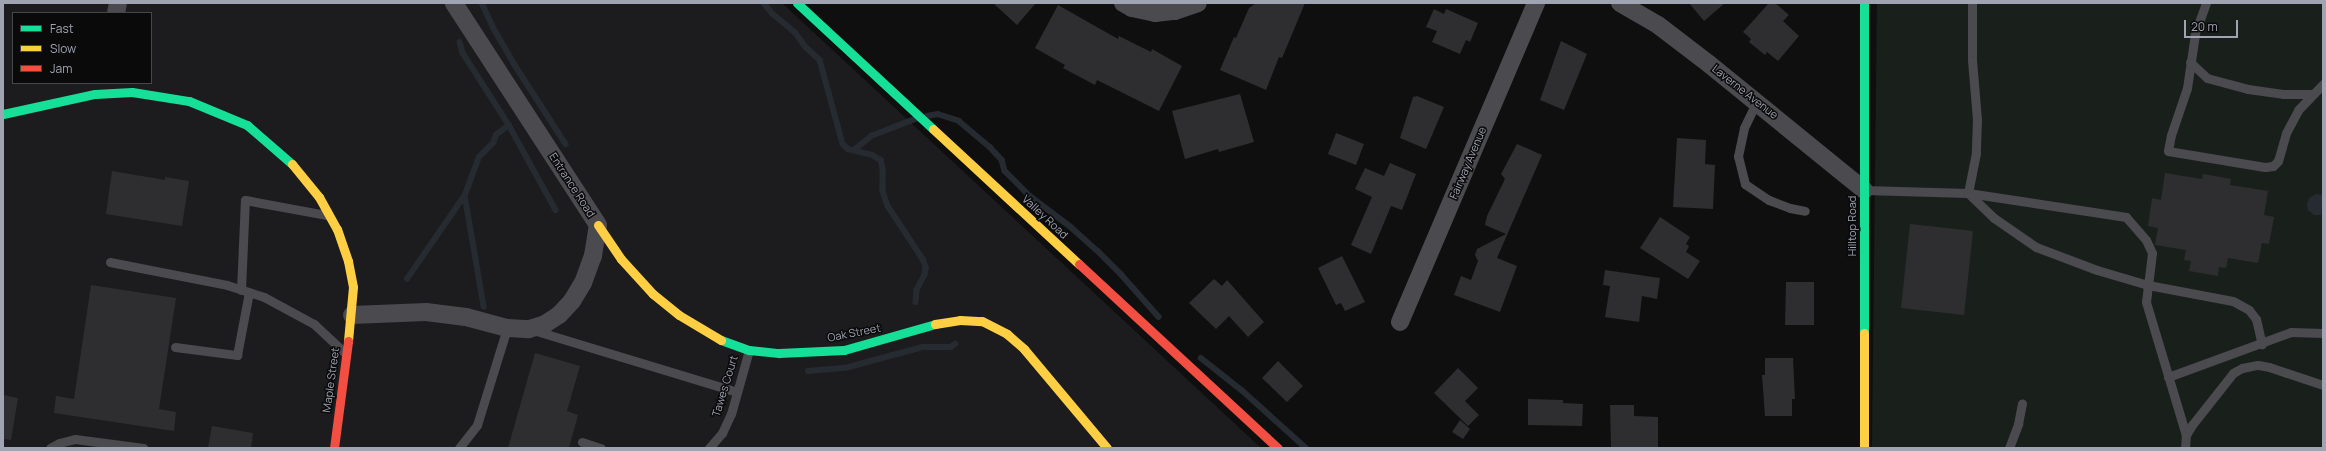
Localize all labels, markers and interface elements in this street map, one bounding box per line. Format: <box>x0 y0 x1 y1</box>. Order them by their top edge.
legend <box>12 12 152 84</box>
scale bar <box>2186 12 2240 38</box>
text: 20 m <box>2191 18 2218 35</box>
text: Fast <box>50 20 74 37</box>
text: Slow <box>50 40 76 57</box>
text: Jam <box>50 60 72 77</box>
street label: Laverne Avenue <box>1709 62 1781 122</box>
street label: Fairway Avenue <box>1447 125 1489 201</box>
street label: Entrance Road <box>546 150 598 220</box>
street label: Valley Road <box>1019 192 1071 242</box>
street label: Hilltop Road <box>1845 196 1859 256</box>
street label: Oak Street <box>826 321 882 345</box>
street label: Maple Street <box>320 347 342 413</box>
street label: Tawes Court <box>709 354 741 418</box>

